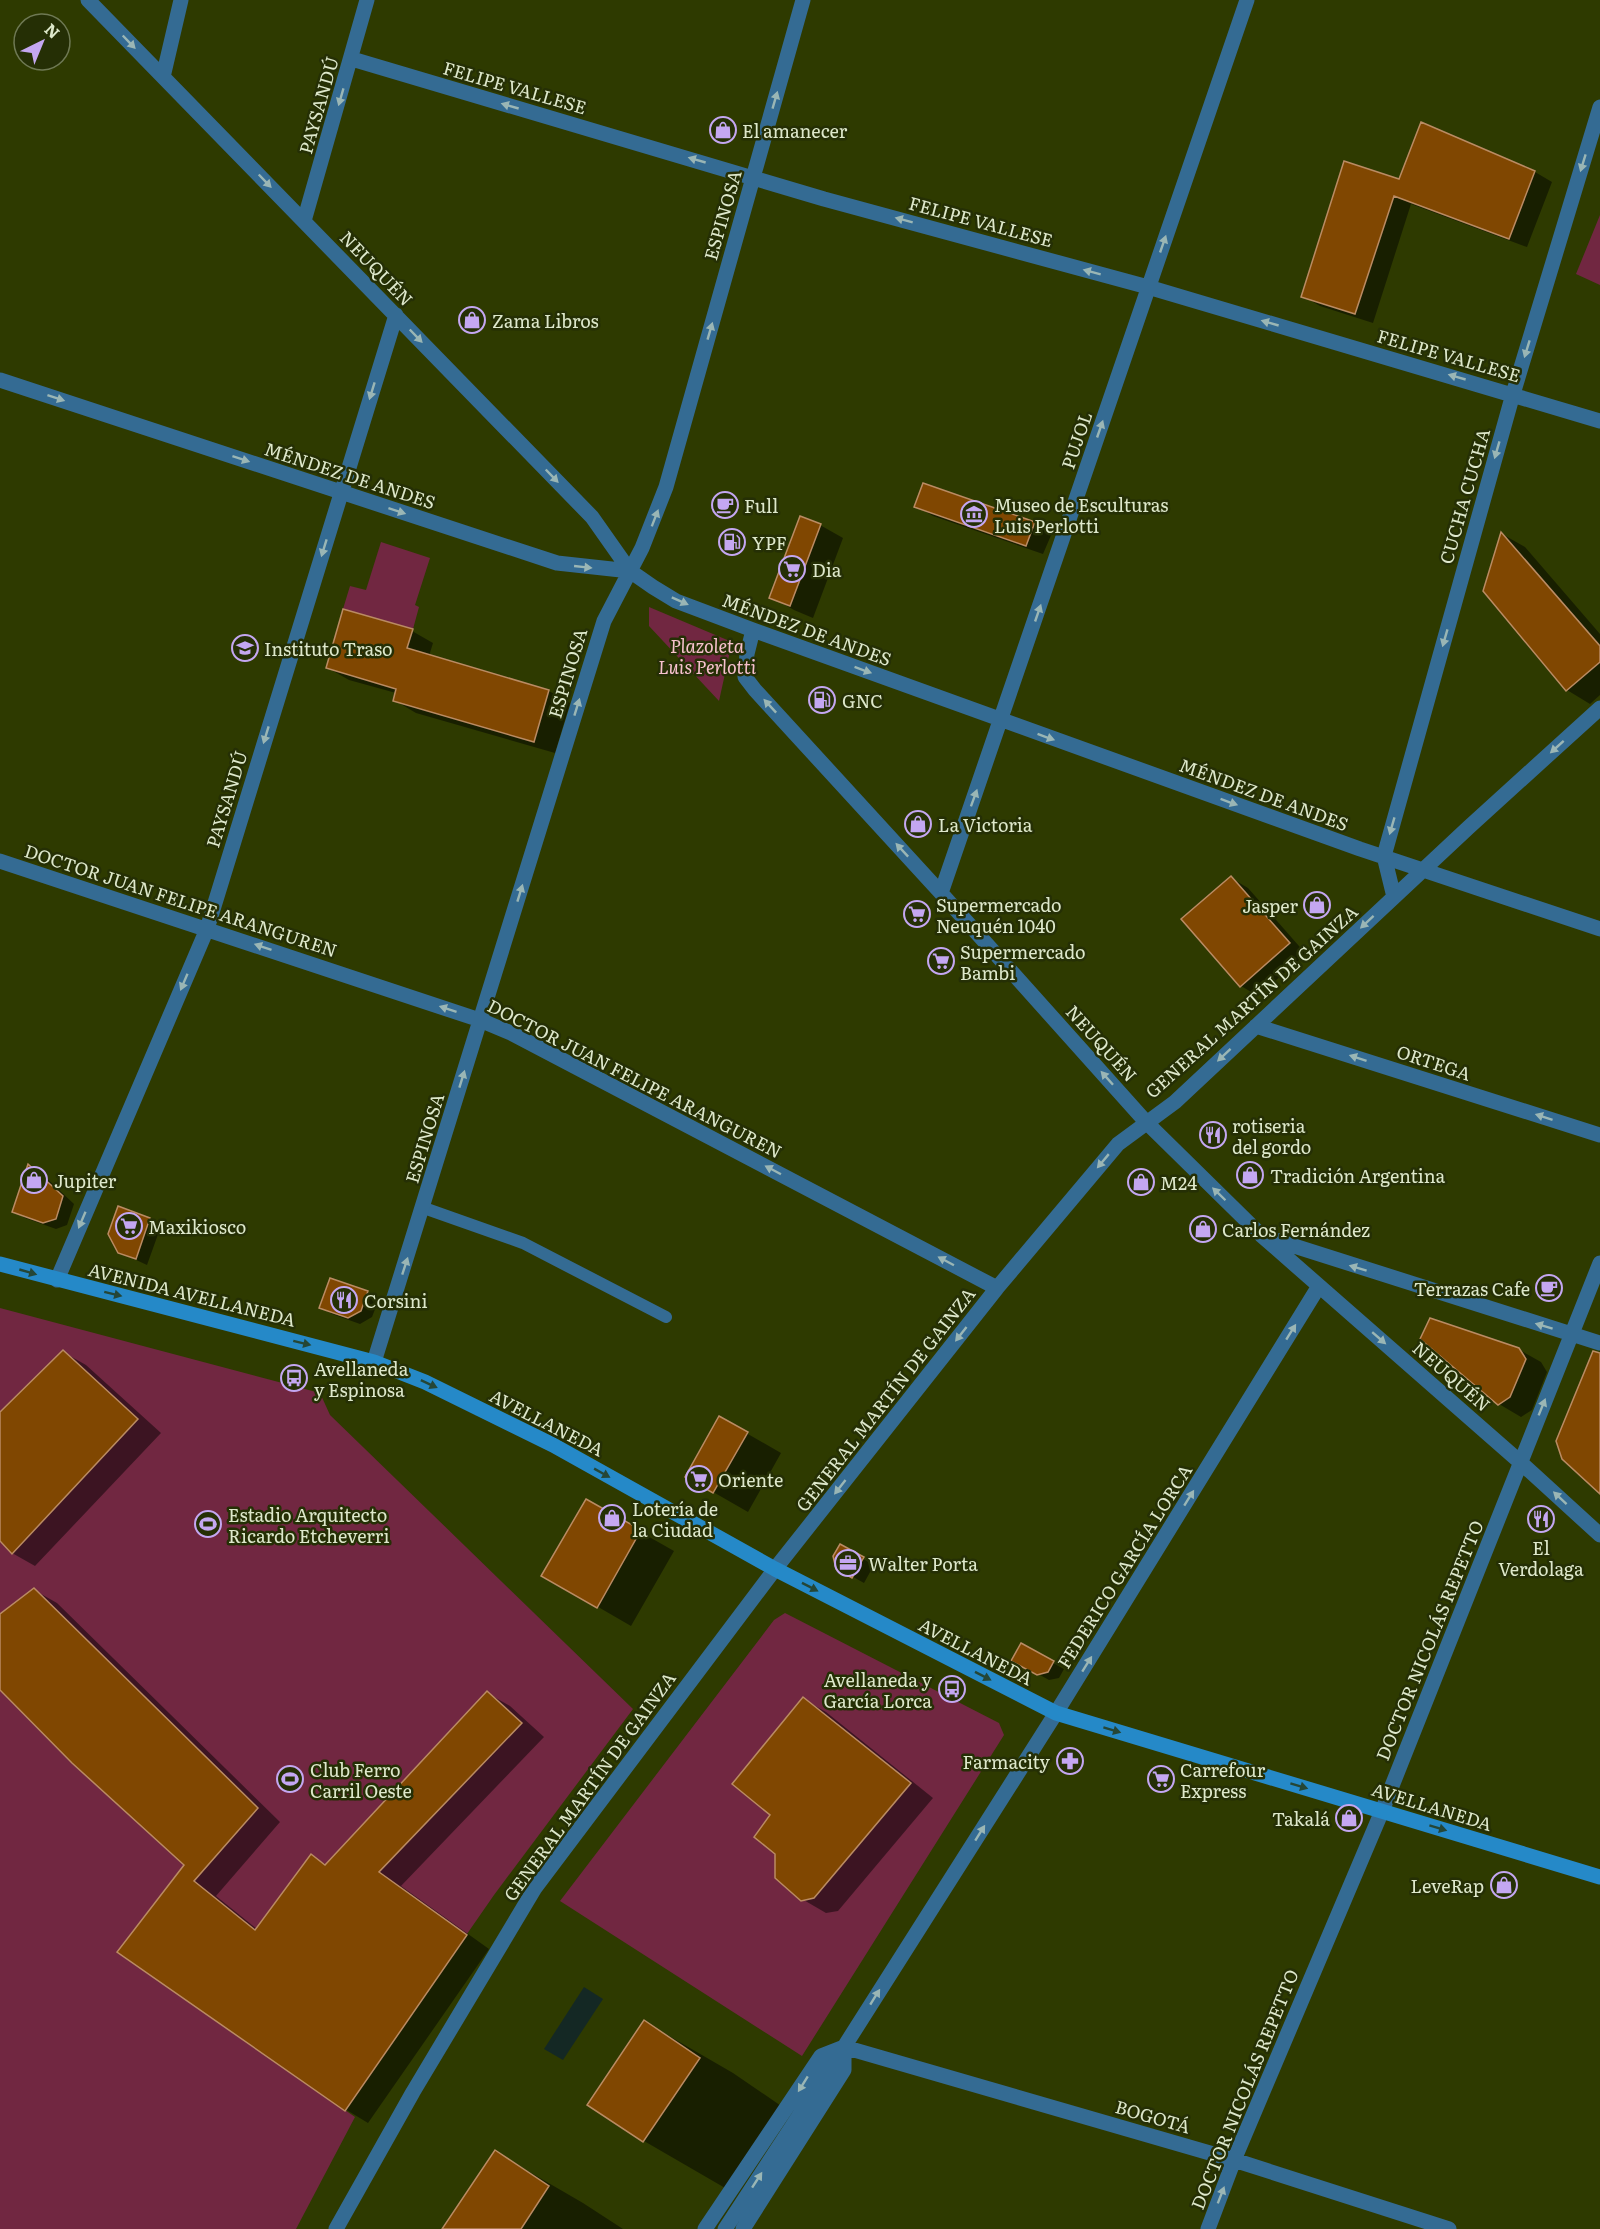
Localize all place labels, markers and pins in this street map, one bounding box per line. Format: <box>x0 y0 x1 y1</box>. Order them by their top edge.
shop icon: El amanecer <box>708 115 738 145</box>
place label: El amanecer <box>742 117 848 144</box>
shop icon: Zama Libros <box>457 305 487 335</box>
place label: Zama Libros <box>492 307 599 334</box>
cafe icon: Full <box>710 490 740 520</box>
place label: Museo de Esculturas Luis Perlotti <box>994 491 1169 539</box>
place label: Full <box>744 492 778 519</box>
museum icon: Museo de Esculturas Luis Perlotti <box>959 499 989 529</box>
fuel station icon: YPF <box>717 527 747 557</box>
place label: YPF <box>752 529 787 556</box>
supermarket icon: Dia <box>777 554 807 584</box>
place label: Dia <box>812 556 842 583</box>
school or university icon: Instituto Traso <box>230 633 260 663</box>
place label: Instituto Traso <box>264 635 393 662</box>
fuel station icon: GNC <box>807 685 837 715</box>
place label: GNC <box>842 687 883 714</box>
shop icon: La Victoria <box>903 809 933 839</box>
place label: La Victoria <box>938 811 1033 838</box>
shop icon: Jasper <box>1302 890 1332 920</box>
place label: Supermercado Neuquén 1040 <box>936 891 1062 939</box>
place label: Jasper <box>1242 892 1298 919</box>
supermarket icon: Supermercado Neuquén 1040 <box>902 899 932 929</box>
place label: Supermercado Bambi <box>960 938 1086 986</box>
supermarket icon: Supermercado Bambi <box>926 946 956 976</box>
place label: rotiseria del gordo <box>1232 1112 1311 1160</box>
restaurant icon: rotiseria del gordo <box>1198 1120 1228 1150</box>
shop icon: Tradición Argentina <box>1235 1160 1265 1190</box>
place label: Tradición Argentina <box>1270 1162 1446 1189</box>
shop icon: Jupiter <box>19 1165 49 1195</box>
place label: Jupiter <box>54 1167 117 1194</box>
shop icon: M24 <box>1126 1167 1156 1197</box>
place label: M24 <box>1160 1169 1197 1196</box>
supermarket icon: Maxikiosco <box>114 1211 144 1241</box>
place label: Maxikiosco <box>148 1213 246 1240</box>
shop icon: Carlos Fernández <box>1188 1214 1218 1244</box>
place label: Carlos Fernández <box>1222 1216 1370 1243</box>
cafe icon: Terrazas Cafe <box>1534 1273 1564 1303</box>
place label: Terrazas Cafe <box>1414 1275 1530 1302</box>
restaurant icon: Corsini <box>329 1285 359 1315</box>
place label: Corsini <box>364 1287 428 1314</box>
place label: Avellaneda y Espinosa <box>314 1355 409 1403</box>
bus stop icon: Avellaneda y Espinosa <box>279 1363 309 1393</box>
supermarket icon: Oriente <box>684 1464 714 1494</box>
place label: Oriente <box>718 1466 783 1493</box>
place label: Lotería de la Ciudad <box>632 1495 718 1543</box>
place label: Estadio Arquitecto Ricardo Etcheverri <box>228 1501 389 1549</box>
shop icon: Lotería de la Ciudad <box>597 1503 627 1533</box>
restaurant icon: El Verdolaga <box>1526 1504 1556 1534</box>
sports icon: Estadio Arquitecto Ricardo Etcheverri <box>193 1509 223 1539</box>
place label: El Verdolaga <box>1498 1534 1584 1582</box>
office icon: Walter Porta <box>833 1548 863 1578</box>
place label: Walter Porta <box>868 1550 978 1577</box>
place label: Avellaneda y García Lorca <box>823 1666 933 1714</box>
bus stop icon: Avellaneda y García Lorca <box>937 1674 967 1704</box>
pharmacy icon: Farmacity <box>1055 1746 1085 1776</box>
place label: Farmacity <box>963 1748 1051 1775</box>
place label: Club Ferro Carril Oeste <box>310 1756 412 1804</box>
place label: Carrefour Express <box>1180 1756 1266 1804</box>
sports icon: Club Ferro Carril Oeste <box>275 1764 305 1794</box>
supermarket icon: Carrefour Express <box>1146 1764 1176 1794</box>
shop icon: Takalá <box>1334 1803 1364 1833</box>
place label: Takalá <box>1272 1805 1330 1832</box>
shop icon: LeveRap <box>1489 1870 1519 1900</box>
place label: LeveRap <box>1411 1872 1484 1899</box>

